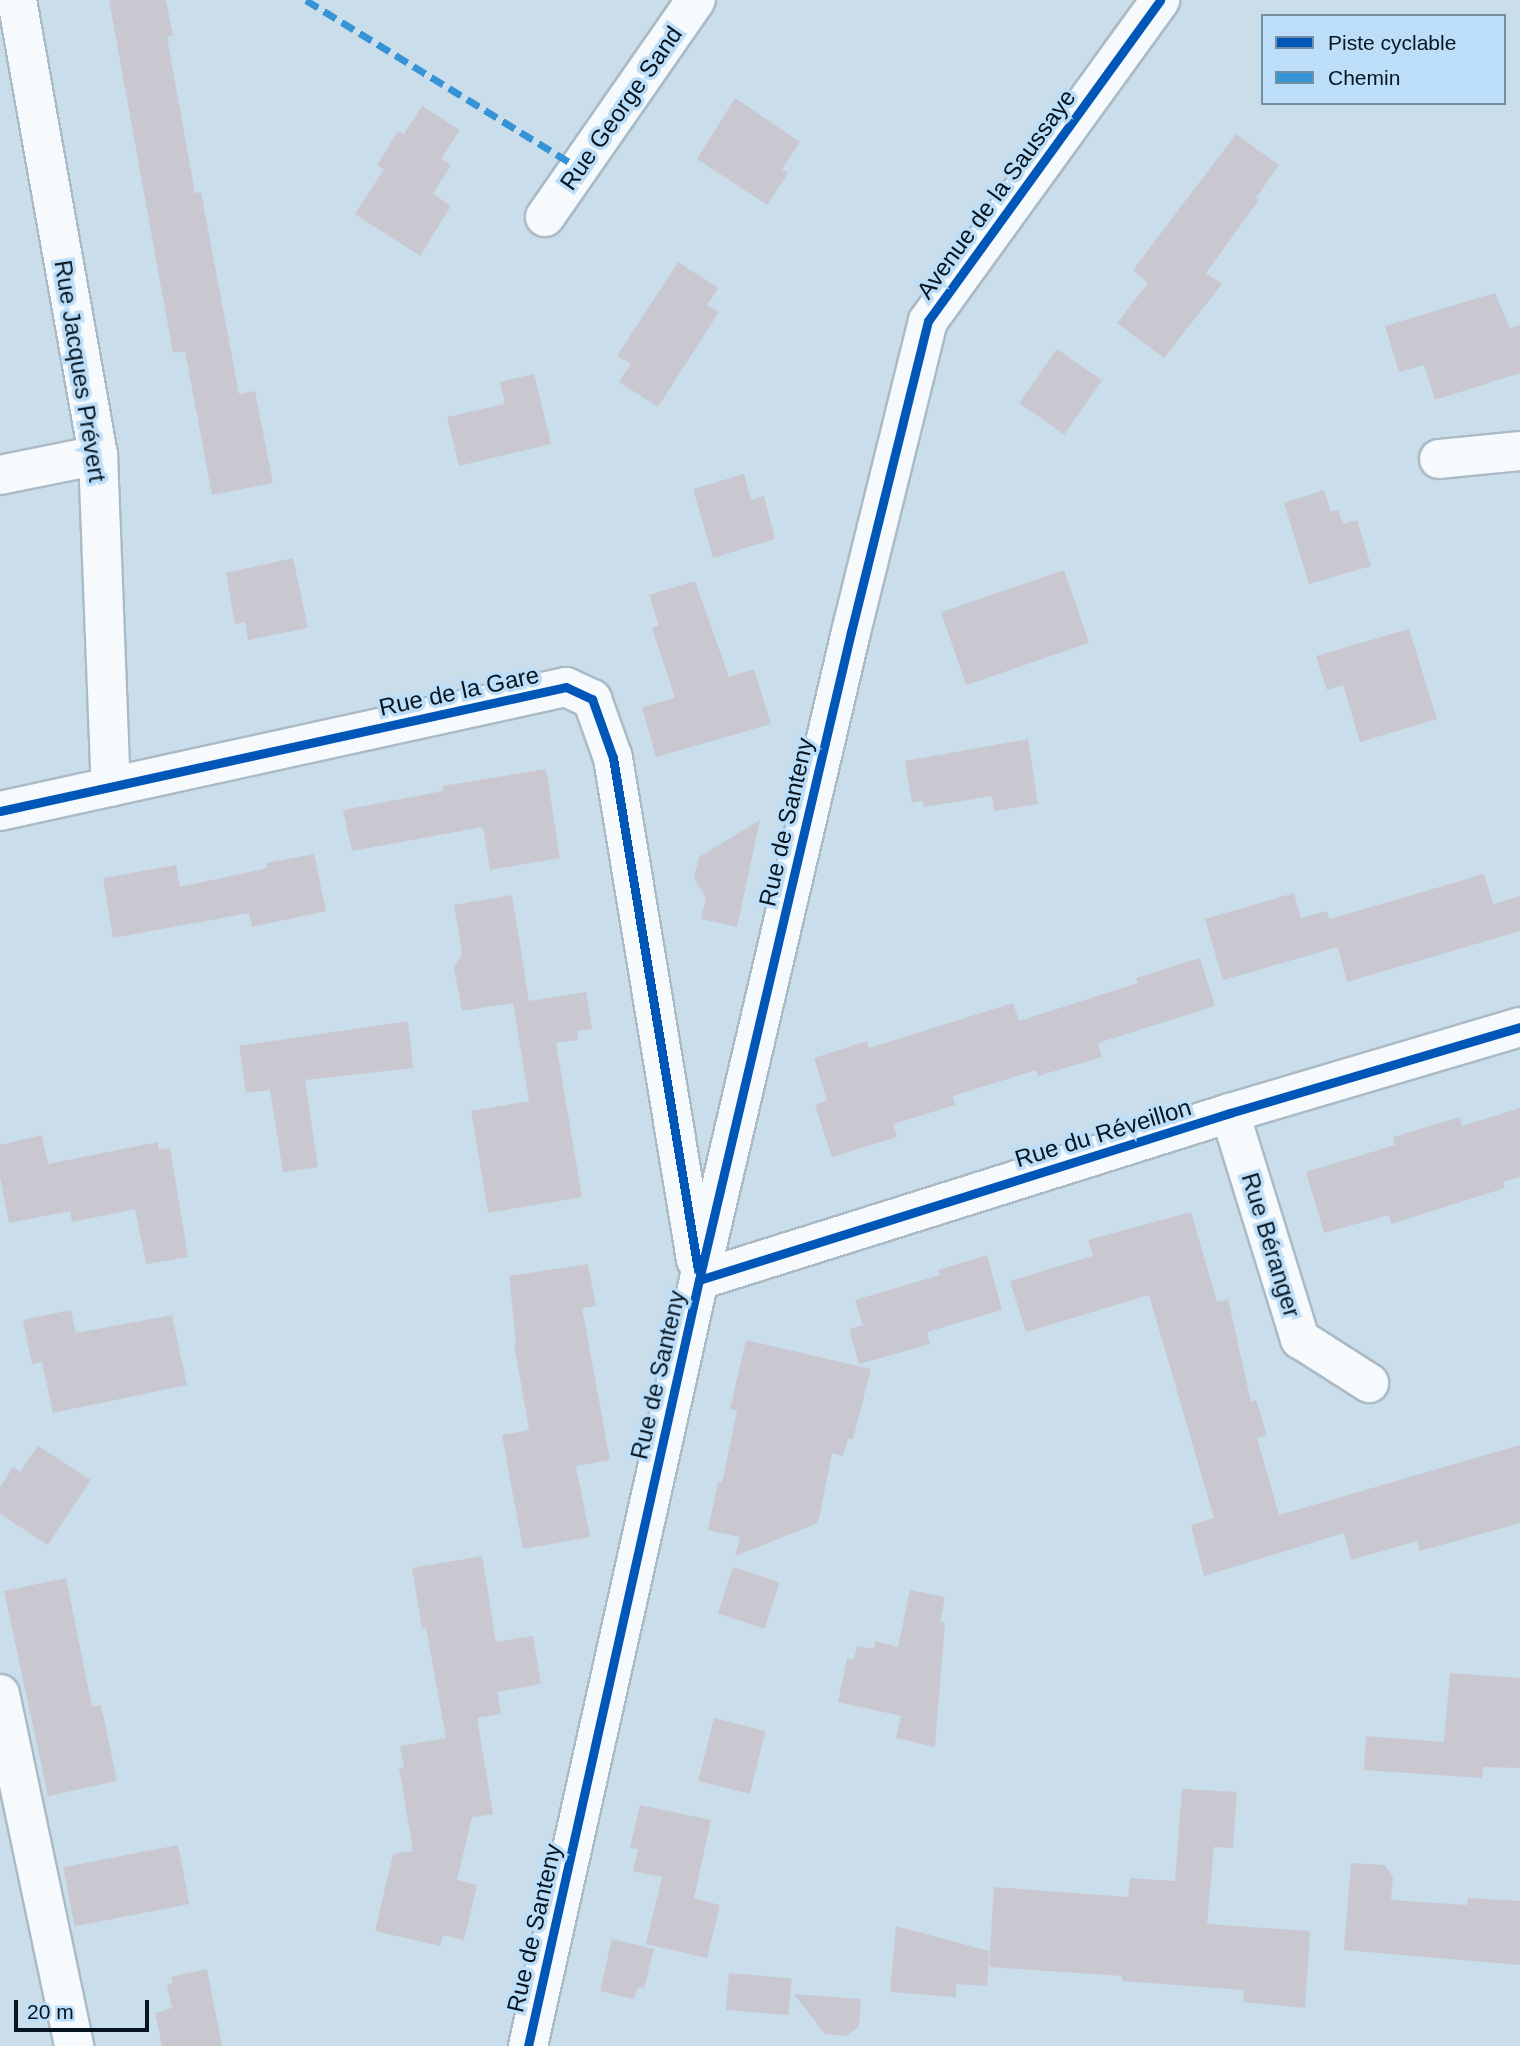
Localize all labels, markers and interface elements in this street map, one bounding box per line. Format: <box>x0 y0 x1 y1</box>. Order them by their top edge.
legend <box>1261 14 1506 105</box>
street label: Rue George Sand <box>554 21 688 195</box>
text: Piste cyclable <box>1328 31 1456 54</box>
text: Chemin <box>1328 66 1400 89</box>
street label: Avenue de la Saussaye <box>910 84 1082 304</box>
street label: Rue Jacques Prévert <box>48 258 112 484</box>
street label: Rue de la Gare <box>376 660 542 722</box>
street label: Rue de Santeny <box>753 735 819 909</box>
street label: Rue du Réveillon <box>1011 1093 1195 1173</box>
street label: Rue Béranger <box>1235 1169 1307 1321</box>
street label: Rue de Santeny <box>625 1288 691 1462</box>
street label: Rue de Santeny <box>501 1841 567 2015</box>
scale bar <box>18 1986 152 2030</box>
text: 20 m <box>27 2000 74 2023</box>

